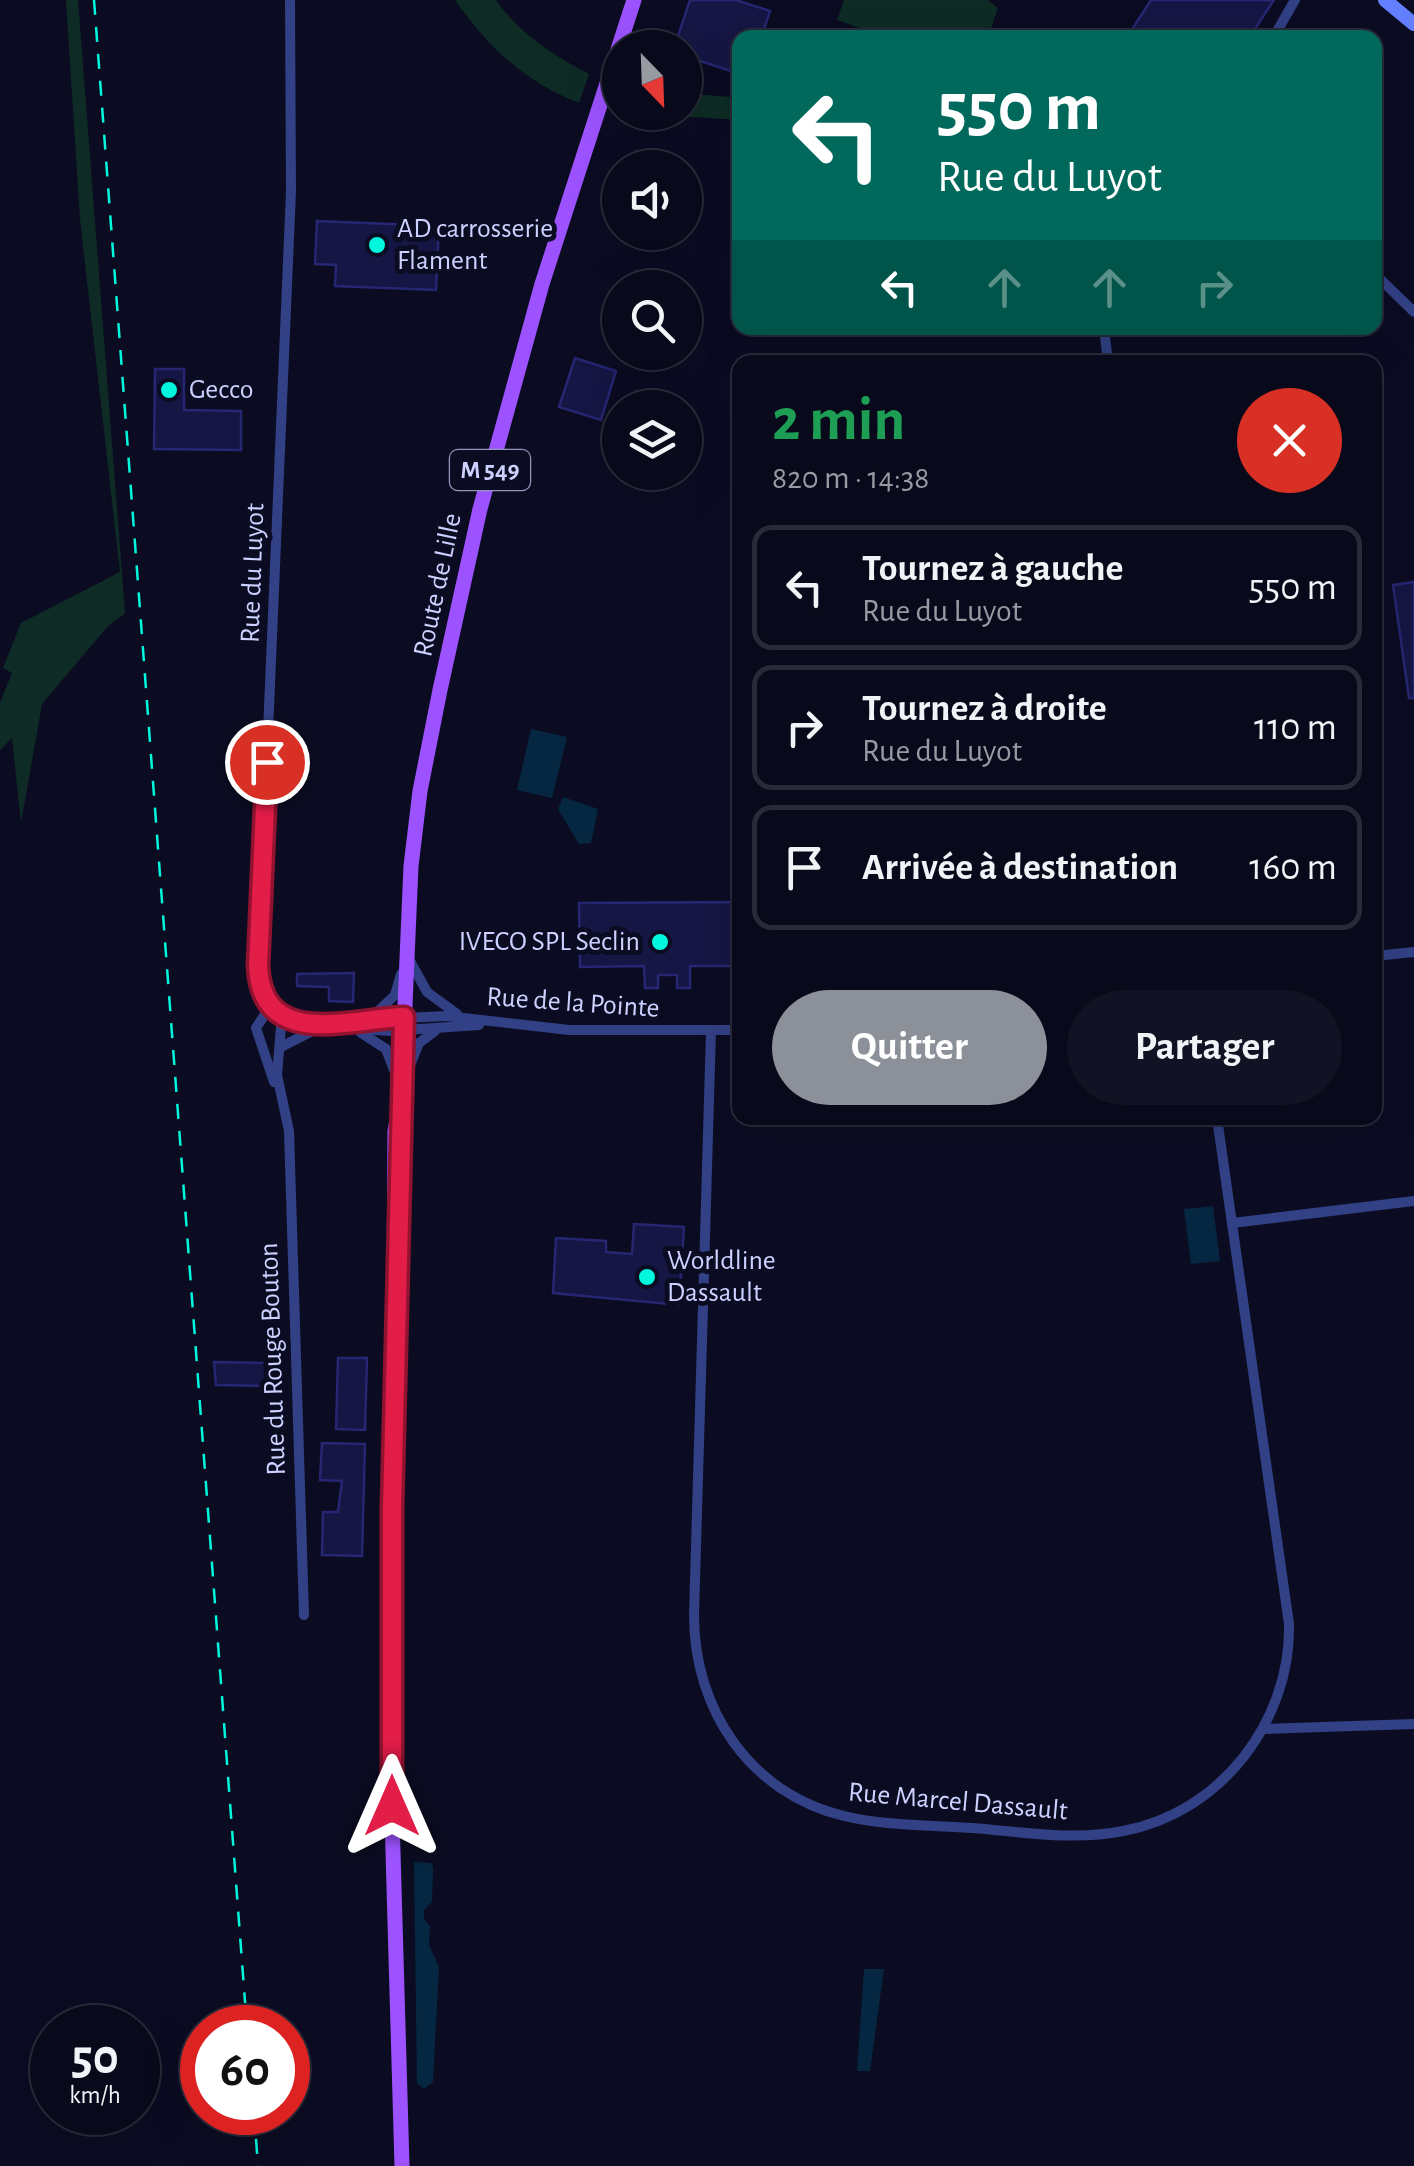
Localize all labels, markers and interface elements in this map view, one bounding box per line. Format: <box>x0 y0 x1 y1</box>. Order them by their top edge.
north arrow <box>602 30 702 130</box>
map controls <box>602 30 702 490</box>
icon: left <box>772 70 902 200</box>
text: 550 m <box>937 73 1101 143</box>
button: sound <box>602 150 702 250</box>
text: Rue du Luyot <box>937 155 1162 200</box>
place label: AD carrosserie Flament <box>397 215 553 275</box>
marker: AD carrosserie Flament <box>366 234 388 256</box>
icon: left <box>872 260 927 315</box>
icon: ahead <box>977 260 1032 315</box>
icon: ahead <box>1082 260 1137 315</box>
icon: right <box>1187 260 1242 315</box>
button: search <box>602 270 702 370</box>
place label: Gecco <box>189 376 253 404</box>
marker: Gecco <box>158 379 180 401</box>
button: close <box>1237 388 1342 493</box>
button: layers <box>602 390 702 490</box>
text: 2 min <box>772 391 905 451</box>
road number: M 549 <box>450 450 530 490</box>
text: 820 m · 14:38 <box>772 462 929 494</box>
street label: Rue du Luyot <box>237 503 269 643</box>
street label: Route de Lille <box>409 511 467 659</box>
text: Tournez à gauche <box>862 550 1124 588</box>
icon: left <box>777 560 832 615</box>
text: 550 m <box>1248 569 1337 607</box>
text: Rue du Luyot <box>862 595 1022 627</box>
text: Tournez à droite <box>862 690 1107 728</box>
icon: right <box>777 700 832 755</box>
text: 110 m <box>1254 709 1337 747</box>
pin <box>225 720 310 805</box>
icon: arrive <box>240 735 295 790</box>
text: Rue du Luyot <box>862 735 1022 767</box>
icon: arrive <box>777 840 832 895</box>
text: Arrivée à destination <box>862 849 1178 887</box>
text: 160 m <box>1249 849 1337 887</box>
place label: IVECO SPL Seclin <box>459 928 640 956</box>
marker: IVECO SPL Seclin <box>649 931 671 953</box>
street label: Rue de la Pointe <box>486 983 660 1023</box>
button: Quitter <box>772 990 1047 1105</box>
button: Partager <box>1067 990 1342 1105</box>
street label: Rue du Rouge Bouton <box>255 1242 291 1476</box>
place label: Worldline Dassault <box>667 1247 776 1307</box>
marker: Worldline Dassault <box>636 1266 658 1288</box>
position arrow <box>340 1754 444 1858</box>
street label: Rue Marcel Dassault <box>847 1778 1069 1826</box>
speed limit sign: 60 <box>180 2005 310 2135</box>
text: 50 <box>71 2033 119 2083</box>
text: km/h <box>69 2083 121 2108</box>

